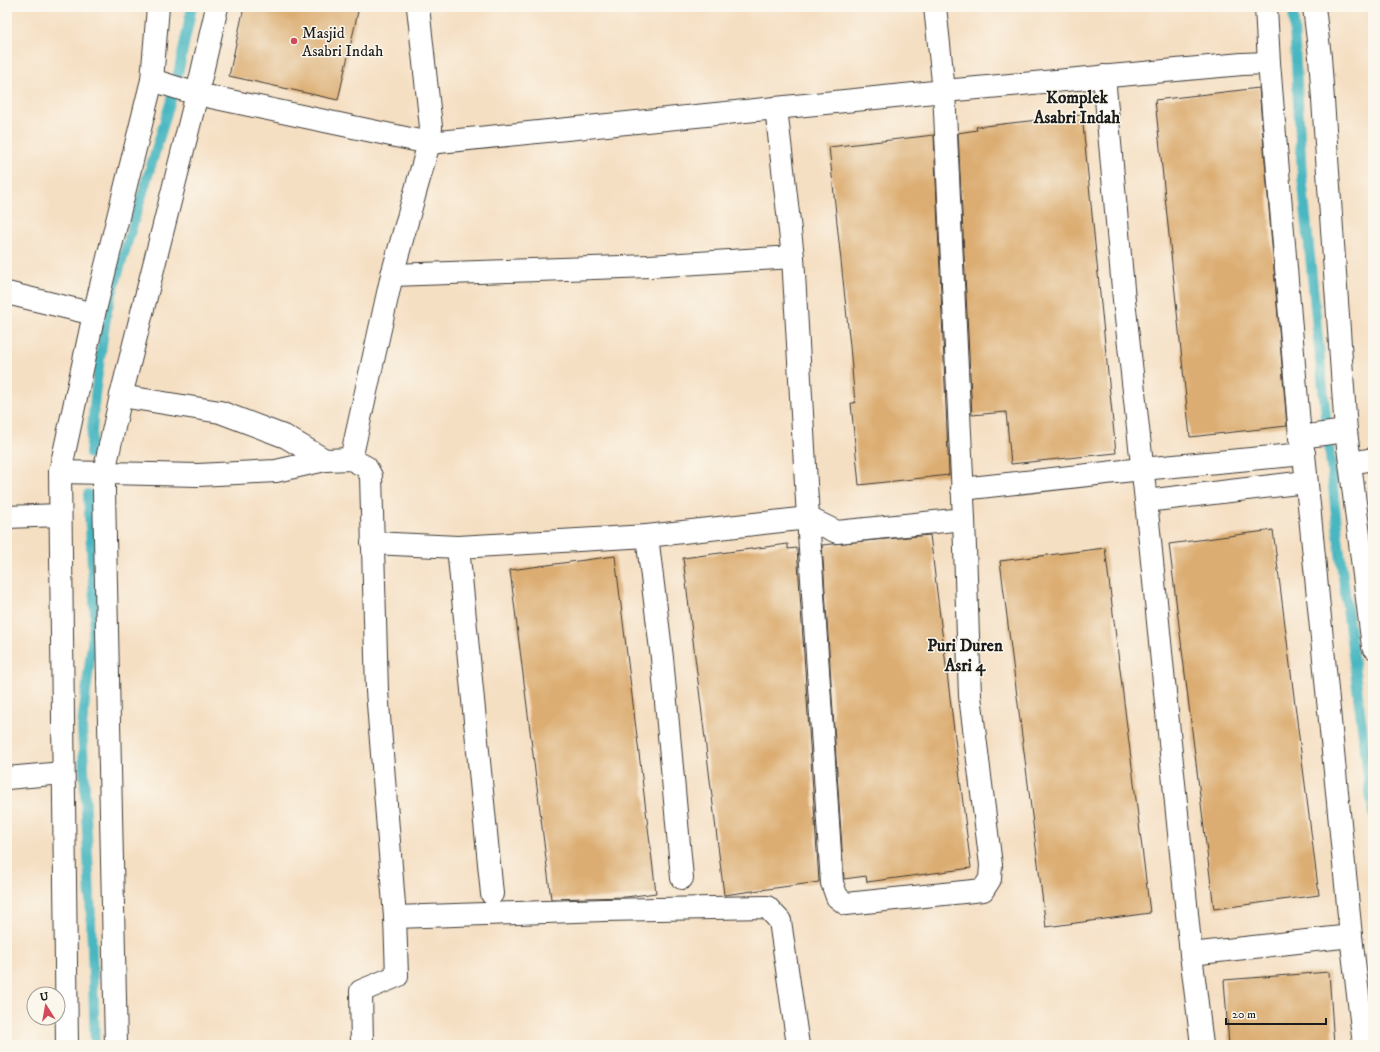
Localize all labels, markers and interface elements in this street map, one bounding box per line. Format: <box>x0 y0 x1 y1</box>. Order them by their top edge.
place label: Masjid Asabri Indah <box>302 23 384 61</box>
marker: Masjid Asabri Indah <box>289 36 299 46</box>
district label: Komplek Asabri Indah <box>1033 87 1120 129</box>
district label: Puri Duren Asri 4 <box>927 635 1003 677</box>
north arrow <box>26 986 66 1026</box>
text: U <box>39 989 50 1005</box>
scale bar <box>1226 1000 1326 1026</box>
text: 20 m <box>1232 1007 1256 1022</box>

